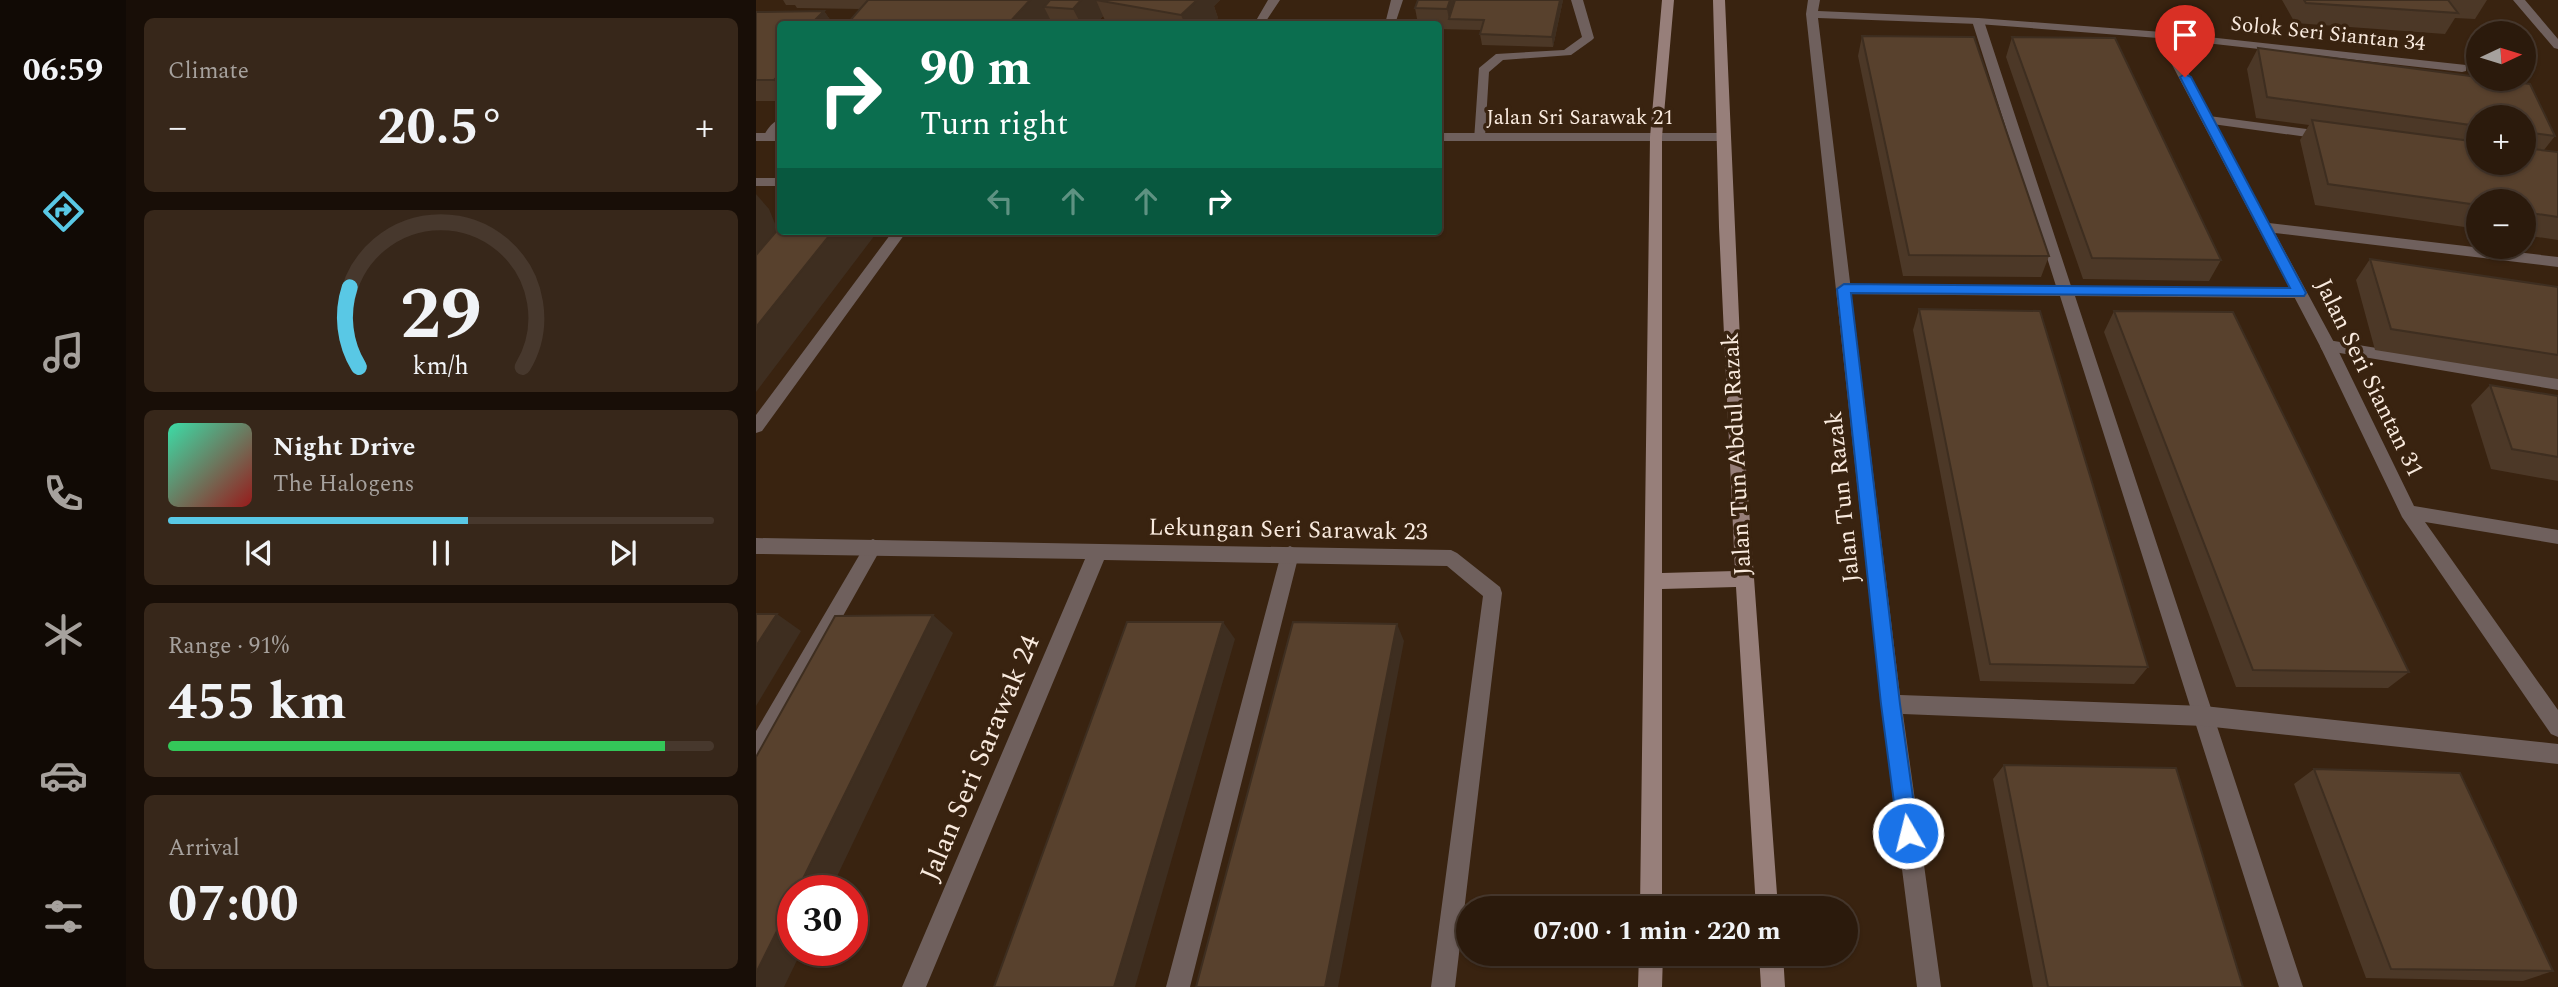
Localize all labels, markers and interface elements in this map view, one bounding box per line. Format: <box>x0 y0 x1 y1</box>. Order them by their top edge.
pin <box>2155 5 2215 77</box>
street label: Solok Seri Siantan 34 <box>2229 8 2427 60</box>
icon: arrive <box>2166 16 2204 54</box>
north arrow <box>2466 21 2536 91</box>
map controls <box>2466 21 2536 259</box>
text: 90 m <box>920 32 1031 107</box>
text: 06:59 <box>23 46 103 95</box>
icon: right <box>805 49 896 140</box>
text: Climate <box>168 54 249 89</box>
text: 20.5° <box>377 88 505 167</box>
text: − <box>168 99 187 157</box>
text: + <box>695 99 714 157</box>
text: Turn right <box>920 100 1068 149</box>
street label: Jalan Sri Sarawak 21 <box>1486 102 1674 134</box>
button: + <box>2466 105 2536 175</box>
icon: left <box>981 182 1019 220</box>
icon: ahead <box>1054 182 1092 220</box>
icon: ahead <box>1127 182 1165 220</box>
icon: right <box>1200 182 1238 220</box>
icon: directions <box>39 187 88 236</box>
button: − <box>2466 189 2536 259</box>
text: 29 <box>400 261 482 372</box>
street label: Jalan Seri Siantan 31 <box>2305 273 2433 483</box>
icon: music <box>39 328 88 377</box>
street label: Jalan Tun Abdul Razak <box>1713 331 1761 577</box>
text: km/h <box>413 348 469 386</box>
street label: Jalan Tun Razak <box>1816 409 1870 585</box>
text: Night Drive <box>273 427 415 467</box>
text: The Halogens <box>273 467 415 502</box>
icon: phone <box>39 469 88 518</box>
street label: Lekungan Seri Sarawak 23 <box>1148 510 1428 550</box>
icon: previous <box>240 534 278 572</box>
icon: pause <box>422 534 460 572</box>
icon: next <box>604 534 642 572</box>
icon: climate <box>39 610 88 659</box>
street label: Jalan Seri Sarawak 24 <box>909 628 1051 888</box>
text: Range · 91% <box>168 629 289 664</box>
text: 455 km <box>168 663 347 742</box>
icon: car <box>39 751 88 800</box>
position arrow <box>1871 796 1945 870</box>
text: Arrival <box>168 831 240 866</box>
text: 07:00 <box>168 865 299 944</box>
speed limit sign: 30 <box>777 875 868 966</box>
icon: filters <box>39 892 88 941</box>
text: 07:00 · 1 min · 220 m <box>1533 911 1781 951</box>

